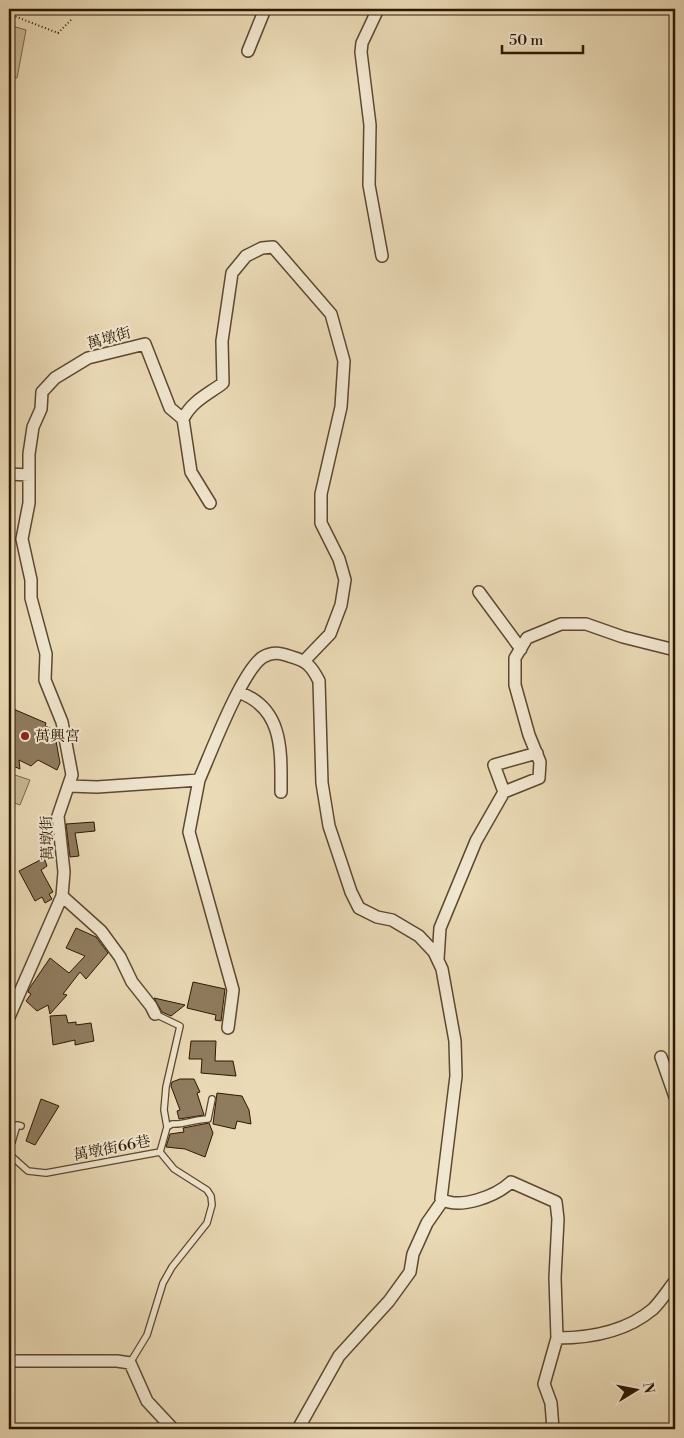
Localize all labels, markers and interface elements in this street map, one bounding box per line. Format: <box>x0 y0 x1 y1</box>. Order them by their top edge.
scale bar <box>502 22 583 54</box>
text: 50 m <box>509 31 543 50</box>
street label: 萬墩街 <box>85 323 133 354</box>
place label: 萬興宮 <box>35 727 80 746</box>
marker: 萬興宮 <box>19 730 31 742</box>
street label: 萬墩街 <box>37 815 58 861</box>
street label: 萬墩街66巷 <box>72 1132 152 1165</box>
north arrow <box>612 1366 662 1416</box>
text: N <box>638 1381 658 1395</box>

